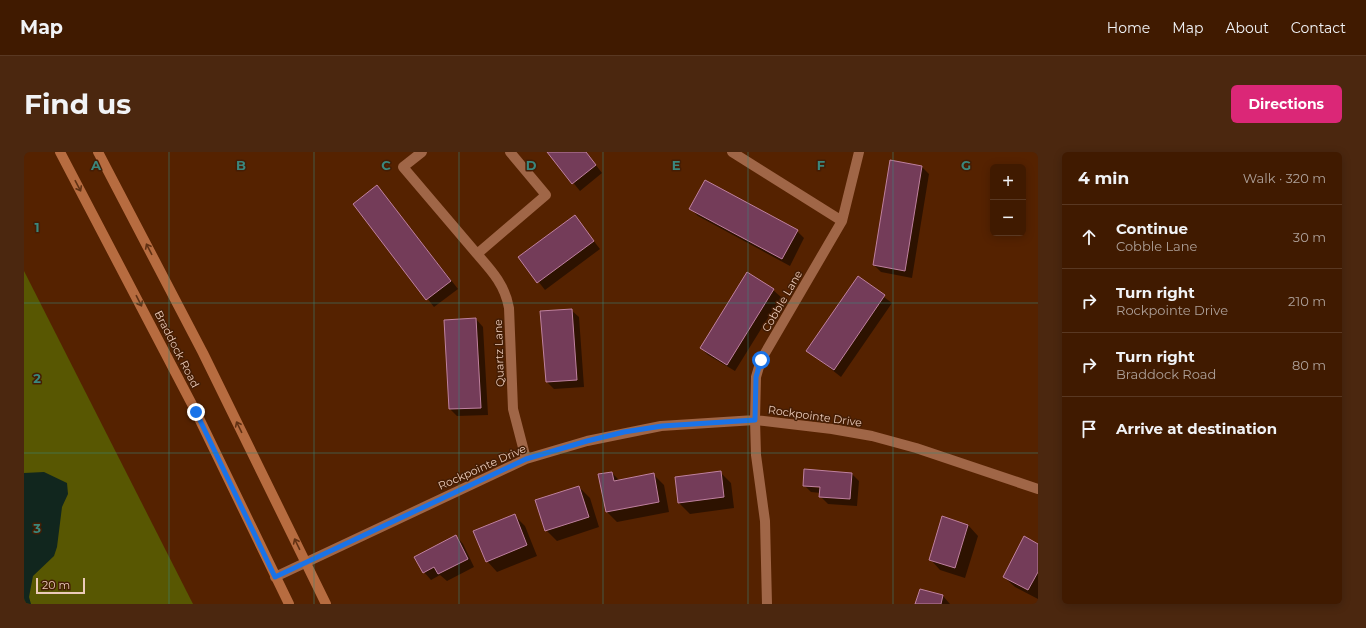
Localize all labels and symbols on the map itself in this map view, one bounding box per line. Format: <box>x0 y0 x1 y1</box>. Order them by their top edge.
text: A <box>90 157 102 173</box>
text: B <box>236 157 246 173</box>
text: C <box>381 157 391 173</box>
text: D <box>526 157 537 173</box>
text: E <box>672 157 681 173</box>
text: F <box>817 157 825 173</box>
text: G <box>961 157 971 173</box>
one-way arrow <box>75 180 82 192</box>
text: 1 <box>34 219 40 235</box>
one-way arrow <box>145 243 152 255</box>
street label: Cobble Lane <box>759 267 805 334</box>
one-way arrow <box>136 295 143 307</box>
street label: Braddock Road <box>151 308 203 390</box>
street label: Quartz Lane <box>491 319 507 387</box>
route start <box>752 351 770 369</box>
text: 2 <box>33 370 41 386</box>
street label: Rockpointe Drive <box>767 402 863 430</box>
route end <box>187 403 205 421</box>
one-way arrow <box>235 421 242 433</box>
street label: Rockpointe Drive <box>436 441 528 493</box>
text: 3 <box>32 520 41 536</box>
one-way arrow <box>293 538 300 550</box>
scale bar <box>36 576 85 595</box>

